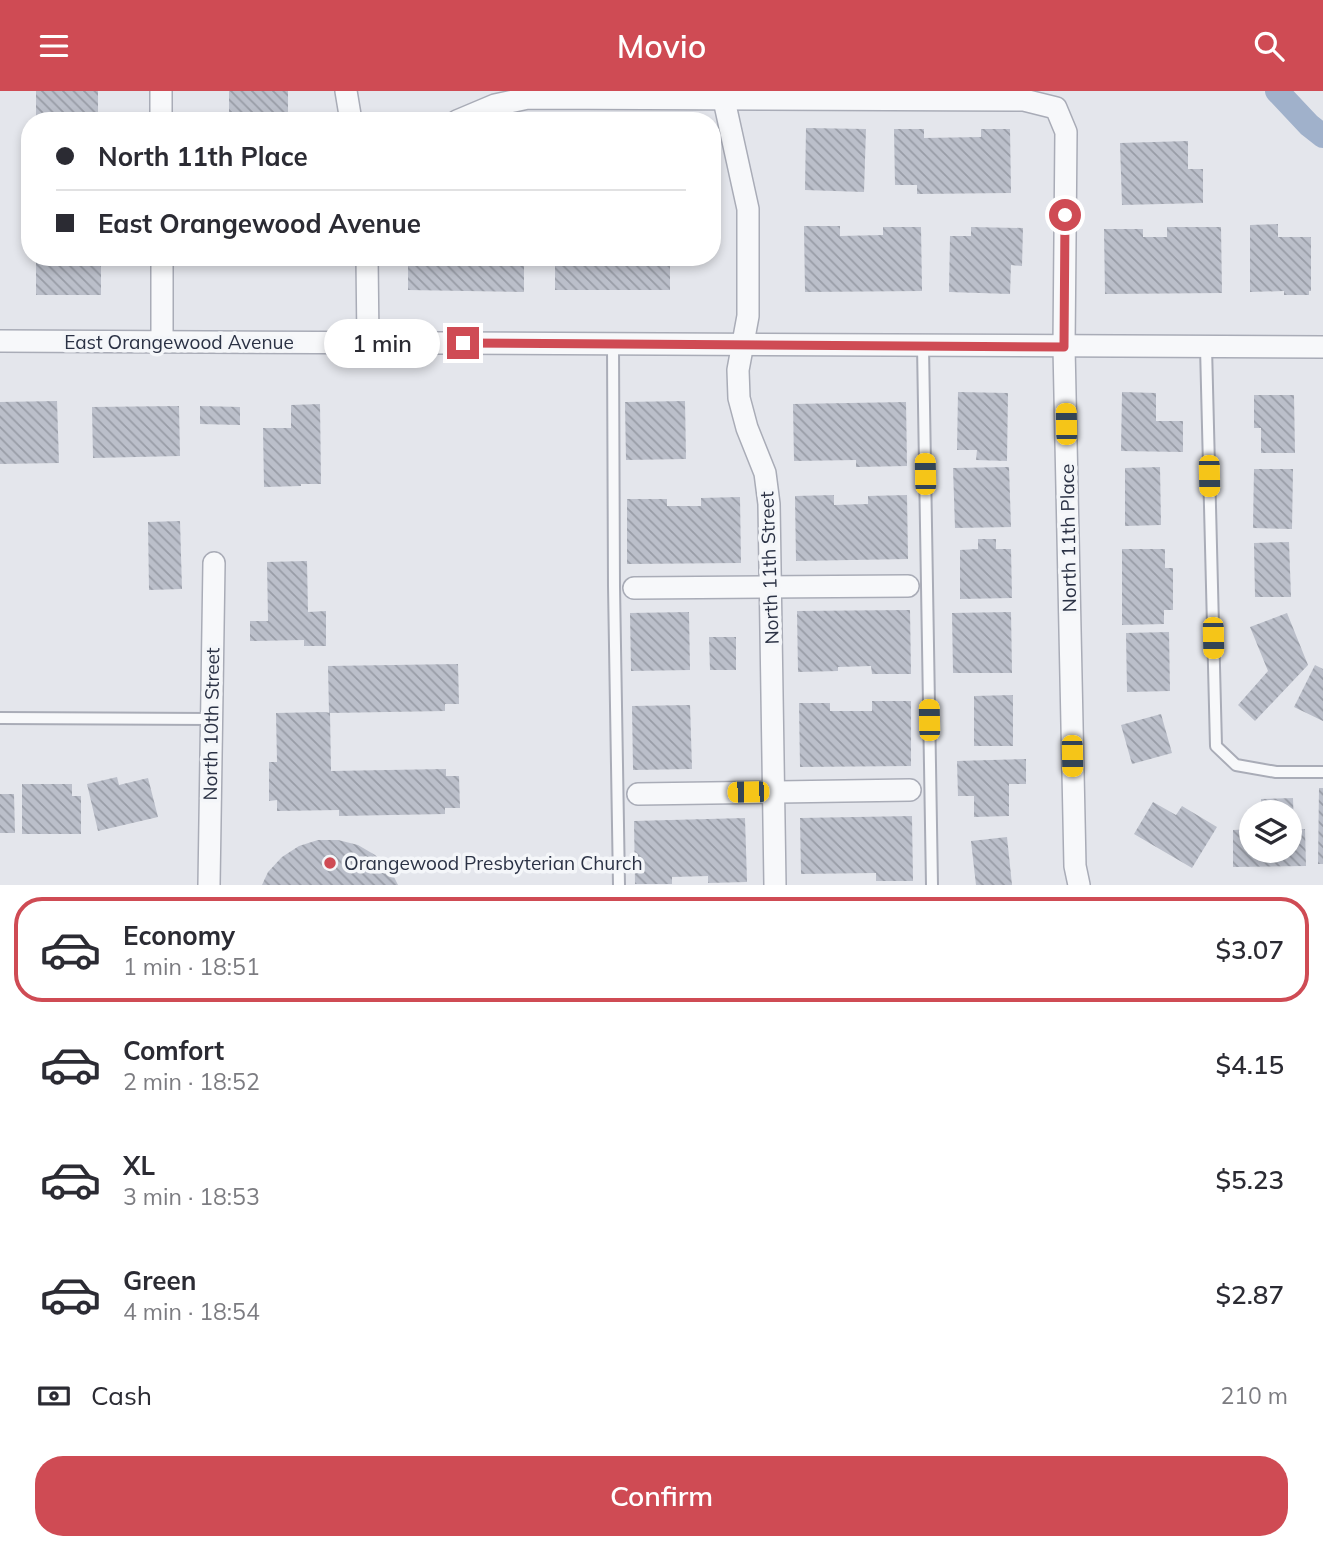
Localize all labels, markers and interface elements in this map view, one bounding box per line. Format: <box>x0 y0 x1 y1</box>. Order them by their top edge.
text: Movio <box>617 26 706 66</box>
icon: menu <box>35 27 73 65</box>
icon: search <box>1250 27 1288 65</box>
text: North 11th Place <box>98 140 308 173</box>
route start <box>1049 199 1081 231</box>
text: East Orangewood Avenue <box>98 207 421 240</box>
callout: 1 min <box>323 319 438 367</box>
route end <box>447 327 479 359</box>
text: 1 min <box>352 329 412 358</box>
street label: East Orangewood Avenue <box>64 330 294 354</box>
car <box>1056 403 1077 445</box>
car <box>915 453 936 495</box>
car <box>1199 455 1220 497</box>
street label: North 11th Place <box>1055 464 1081 612</box>
street label: North 11th Street <box>754 491 784 645</box>
car <box>1203 617 1224 659</box>
street label: North 10th Street <box>198 647 224 801</box>
car <box>919 699 940 741</box>
car <box>1062 735 1083 777</box>
car <box>727 781 770 803</box>
map controls <box>1239 800 1302 863</box>
button: layers <box>1239 800 1302 863</box>
place label: Orangewood Presbyterian Church <box>344 851 643 875</box>
marker: Orangewood Presbyterian Church <box>322 855 338 871</box>
icon: car <box>39 918 102 981</box>
text: Economy <box>123 919 235 952</box>
text: $3.07 <box>1215 933 1284 966</box>
text: 1 min · 18:51 <box>123 952 260 981</box>
icon: car <box>39 1033 102 1096</box>
text: Comfort <box>123 1034 224 1067</box>
text: $4.15 <box>1215 1048 1284 1081</box>
text: 2 min · 18:52 <box>123 1067 260 1096</box>
icon: car <box>39 1148 102 1211</box>
text: XL <box>123 1149 155 1182</box>
text: $5.23 <box>1215 1163 1284 1196</box>
text: 3 min · 18:53 <box>123 1182 260 1211</box>
icon: car <box>39 1263 102 1326</box>
text: Green <box>123 1264 196 1297</box>
text: $2.87 <box>1215 1278 1284 1311</box>
text: 4 min · 18:54 <box>123 1297 260 1326</box>
icon: cash <box>35 1377 73 1415</box>
text: Cash <box>91 1379 152 1412</box>
text: 210 m <box>1220 1381 1288 1410</box>
button: Confirm <box>35 1456 1288 1536</box>

